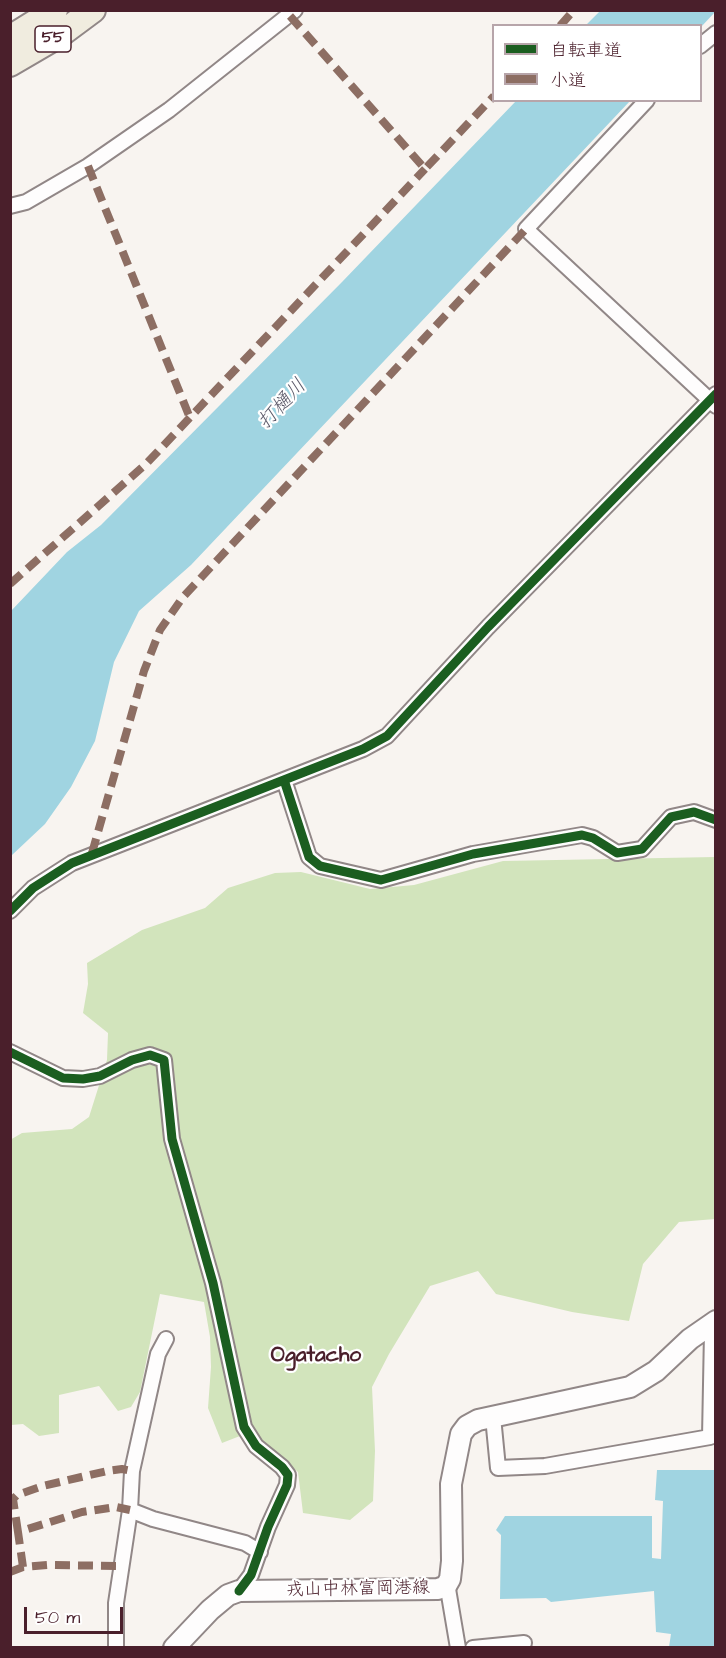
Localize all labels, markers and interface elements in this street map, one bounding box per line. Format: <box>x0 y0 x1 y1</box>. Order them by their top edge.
legend <box>492 24 702 102</box>
road number: 55 <box>35 26 71 52</box>
text: 自転車道 <box>550 38 622 63</box>
text: 小道 <box>550 68 586 93</box>
water label: 打樋川 <box>254 375 312 435</box>
district label: Ogatacho <box>271 1344 361 1370</box>
street label: 戎山中林富岡港線 <box>286 1578 430 1602</box>
scale bar <box>27 1595 126 1633</box>
text: 50 m <box>35 1605 80 1630</box>

